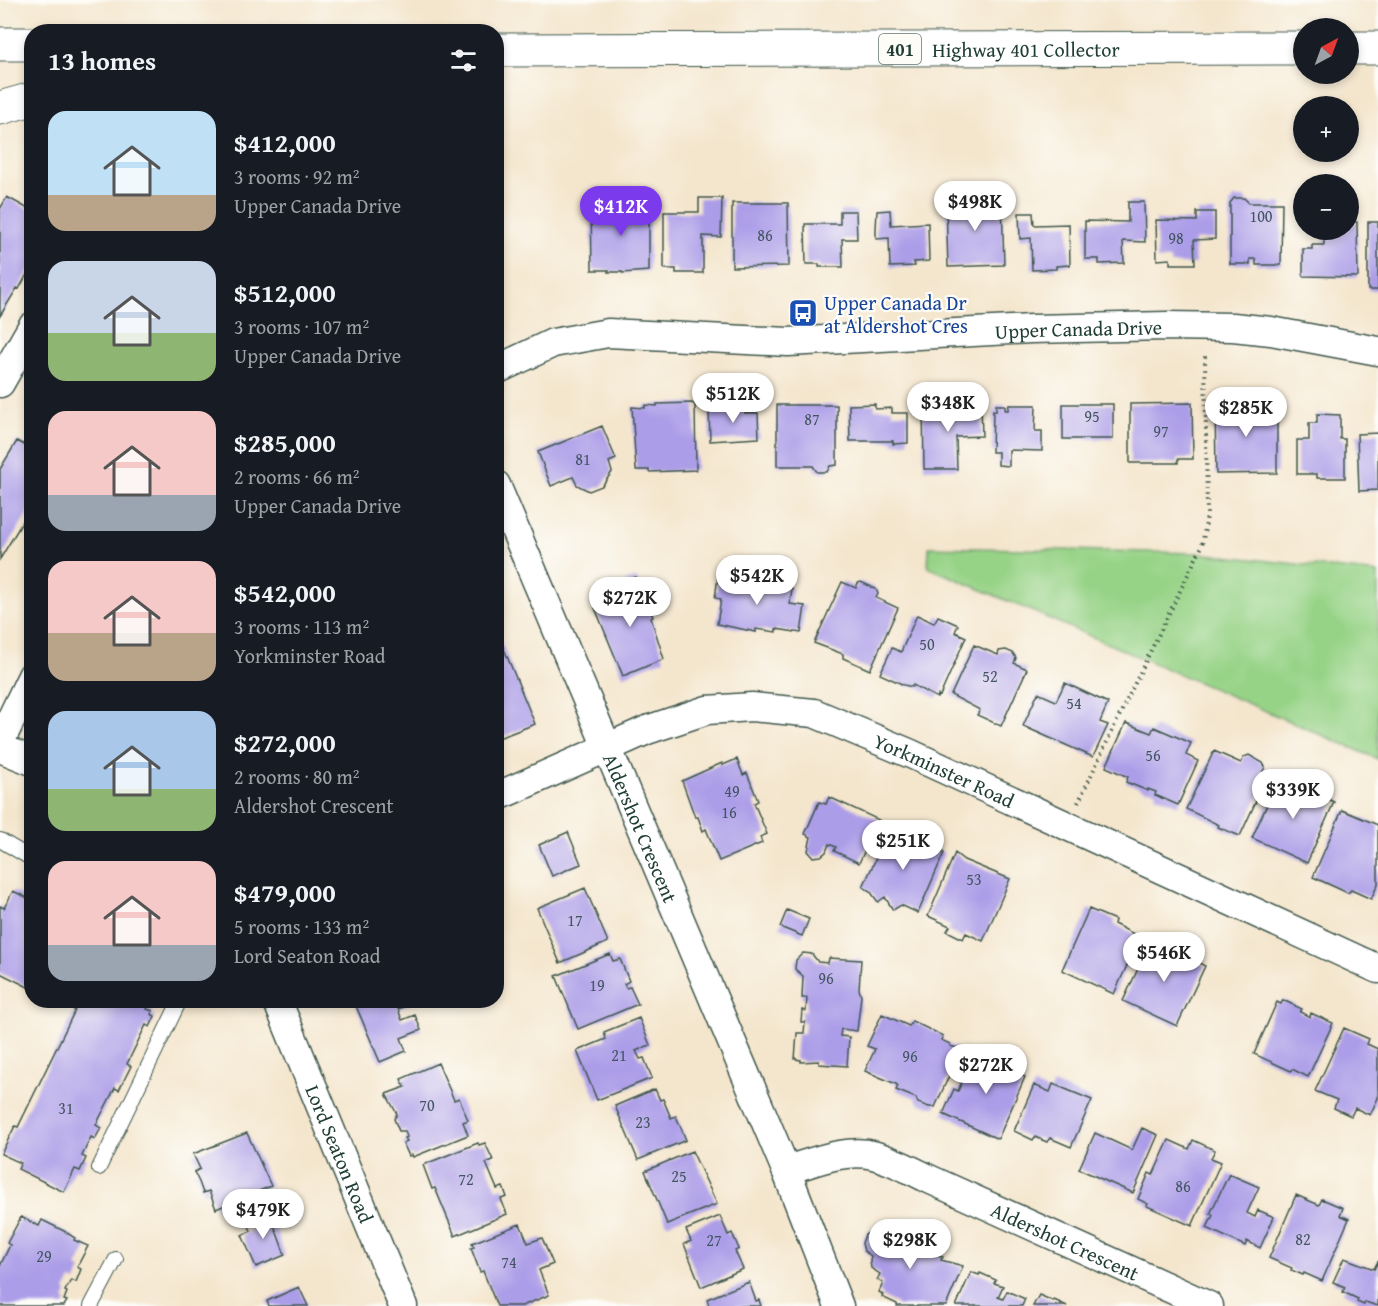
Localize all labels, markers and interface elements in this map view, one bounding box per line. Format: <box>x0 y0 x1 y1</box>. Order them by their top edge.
north arrow <box>1293 18 1359 84</box>
map controls <box>1293 18 1359 240</box>
road number: 401 <box>879 34 921 64</box>
street label: Highway 401 Collector <box>932 34 1120 63</box>
text: 13 homes <box>48 41 156 80</box>
icon: filters <box>447 44 480 77</box>
button: + <box>1293 96 1359 162</box>
text: $412,000 <box>234 123 336 162</box>
icon: home <box>96 135 168 207</box>
text: 3 rooms · 92 m² <box>234 162 360 191</box>
button: − <box>1293 174 1359 240</box>
pin: $498K <box>933 181 1017 232</box>
pin: $412K <box>579 186 663 237</box>
text: $498K <box>948 186 1002 215</box>
text: Upper Canada Drive <box>234 191 401 220</box>
text: $412K <box>594 191 648 220</box>
house number: 100 <box>1249 204 1273 228</box>
house number: 86 <box>757 223 773 247</box>
house number: 98 <box>1168 226 1184 250</box>
text: $512,000 <box>234 273 336 312</box>
icon: home <box>96 285 168 357</box>
place label: Upper Canada Dr at Aldershot Cres <box>824 288 968 340</box>
bus stop icon: Upper Canada Dr at Aldershot Cres <box>787 297 819 329</box>
text: 3 rooms · 107 m² <box>234 312 369 341</box>
street label: Upper Canada Drive <box>994 312 1162 345</box>
text: Upper Canada Drive <box>234 341 401 370</box>
pin: $512K <box>691 373 775 424</box>
text: $512K <box>706 378 760 407</box>
pin: $348K <box>906 382 990 433</box>
text: $348K <box>921 387 975 416</box>
pin: $285K <box>1204 387 1288 438</box>
text: $285K <box>1219 392 1273 421</box>
house number: 95 <box>1084 404 1100 428</box>
house number: 87 <box>804 407 820 431</box>
house number: 97 <box>1153 419 1169 443</box>
text: $285,000 <box>234 423 336 462</box>
icon: home <box>96 435 168 507</box>
house number: 81 <box>575 447 591 471</box>
text: 2 rooms · 66 m² <box>234 462 360 491</box>
text: Upper Canada Drive <box>234 491 401 520</box>
pin: $542K <box>715 555 799 606</box>
text: $542K <box>730 560 784 589</box>
text: $542,000 <box>234 573 336 612</box>
pin: $272K <box>588 577 672 628</box>
text: $272K <box>603 582 657 611</box>
icon: home <box>96 585 168 657</box>
text: 3 rooms · 113 m² <box>234 612 369 641</box>
house number: 50 <box>919 632 935 656</box>
text: Yorkminster Road <box>234 641 386 670</box>
house number: 52 <box>982 664 998 688</box>
house number: 54 <box>1066 691 1082 715</box>
text: $272,000 <box>234 723 336 762</box>
street label: Yorkminster Road <box>869 725 1020 814</box>
icon: home <box>96 735 168 807</box>
house number: 56 <box>1145 743 1161 767</box>
street label: Aldershot Crescent <box>597 748 686 907</box>
text: 2 rooms · 80 m² <box>234 762 360 791</box>
pin: $339K <box>1251 769 1335 820</box>
text: $339K <box>1266 774 1320 803</box>
house number: 49 <box>724 779 740 803</box>
text: Aldershot Crescent <box>234 791 394 820</box>
house number: 16 <box>721 800 737 824</box>
pin: $251K <box>861 820 945 871</box>
text: $251K <box>876 825 930 854</box>
house number: 53 <box>966 867 982 891</box>
text: $479,000 <box>234 873 336 912</box>
icon: home <box>96 885 168 957</box>
house number: 17 <box>567 908 583 932</box>
text: 5 rooms · 133 m² <box>234 912 369 941</box>
pin: $546K <box>1122 932 1206 983</box>
text: $546K <box>1137 937 1191 966</box>
text: Lord Seaton Road <box>234 941 380 970</box>
house number: 96 <box>818 966 834 990</box>
house number: 19 <box>589 973 605 997</box>
house number: 21 <box>611 1043 627 1067</box>
house number: 96 <box>902 1044 918 1068</box>
pin: $272K <box>944 1044 1028 1095</box>
text: $272K <box>959 1049 1013 1078</box>
street label: Lord Seaton Road <box>299 1080 382 1227</box>
house number: 70 <box>419 1093 435 1117</box>
house number: 31 <box>58 1096 74 1120</box>
house number: 23 <box>635 1110 651 1134</box>
house number: 25 <box>671 1164 687 1188</box>
house number: 72 <box>458 1167 474 1191</box>
house number: 86 <box>1175 1174 1191 1198</box>
pin: $479K <box>221 1189 305 1240</box>
text: $479K <box>236 1194 290 1223</box>
street label: Aldershot Crescent <box>987 1195 1144 1287</box>
pin: $298K <box>868 1219 952 1270</box>
text: $298K <box>883 1224 937 1253</box>
house number: 82 <box>1295 1227 1311 1251</box>
house number: 27 <box>706 1228 722 1252</box>
house number: 29 <box>36 1244 52 1268</box>
house number: 74 <box>501 1250 517 1274</box>

